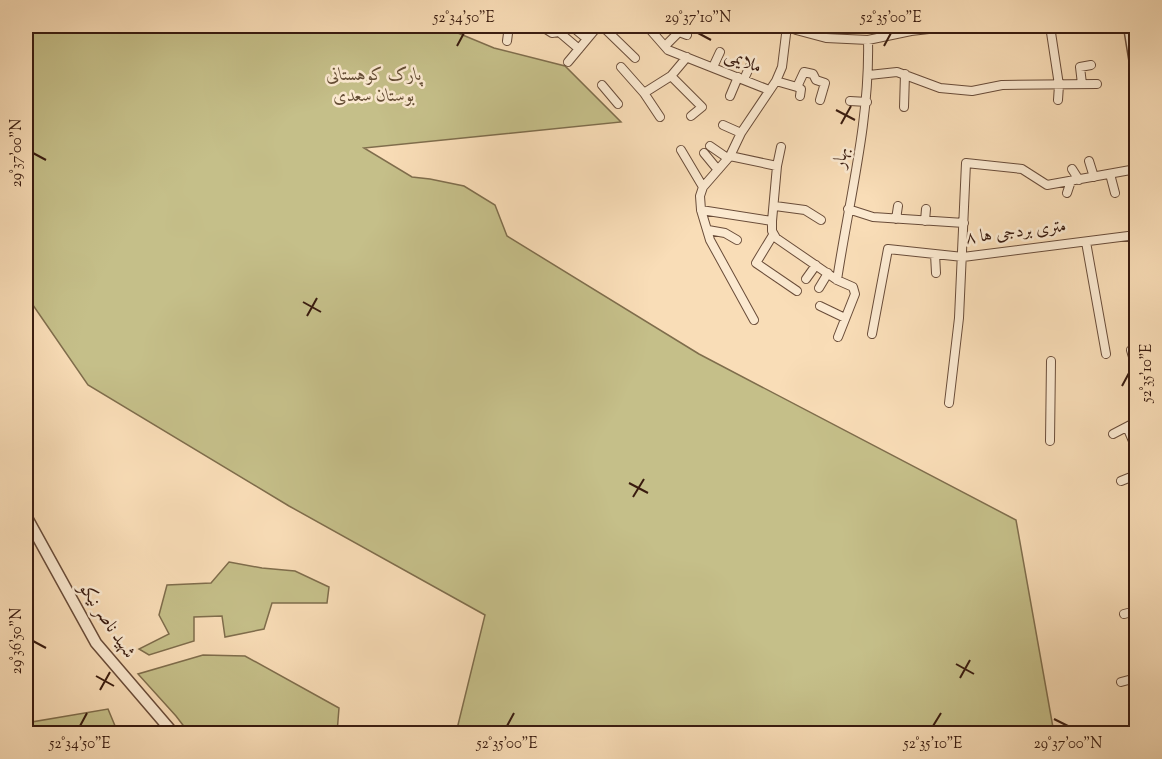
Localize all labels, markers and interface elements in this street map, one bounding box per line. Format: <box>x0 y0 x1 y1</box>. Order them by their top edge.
text: 52°34'50"E <box>432 8 495 29</box>
text: 29°37'10"N <box>665 8 731 29</box>
text: 52°35'00"E <box>860 8 921 29</box>
street label: ملایمی <box>721 43 765 81</box>
park label: پارک کوهستانی بوستان سعدی <box>326 63 423 110</box>
text: 29°37'00"N <box>7 119 28 187</box>
street label: بهار <box>827 145 857 173</box>
street label: ۸ متری بردجی ها <box>964 214 1068 252</box>
text: 52°35'10"E <box>1137 344 1158 403</box>
street label: شهید ناصر نیکو <box>70 576 141 664</box>
text: 29°36'50"N <box>7 608 28 674</box>
text: 52°34'50"E <box>48 734 111 755</box>
text: 52°35'00"E <box>476 734 537 755</box>
text: 52°35'10"E <box>903 734 962 755</box>
text: 29°37'00"N <box>1034 734 1102 755</box>

